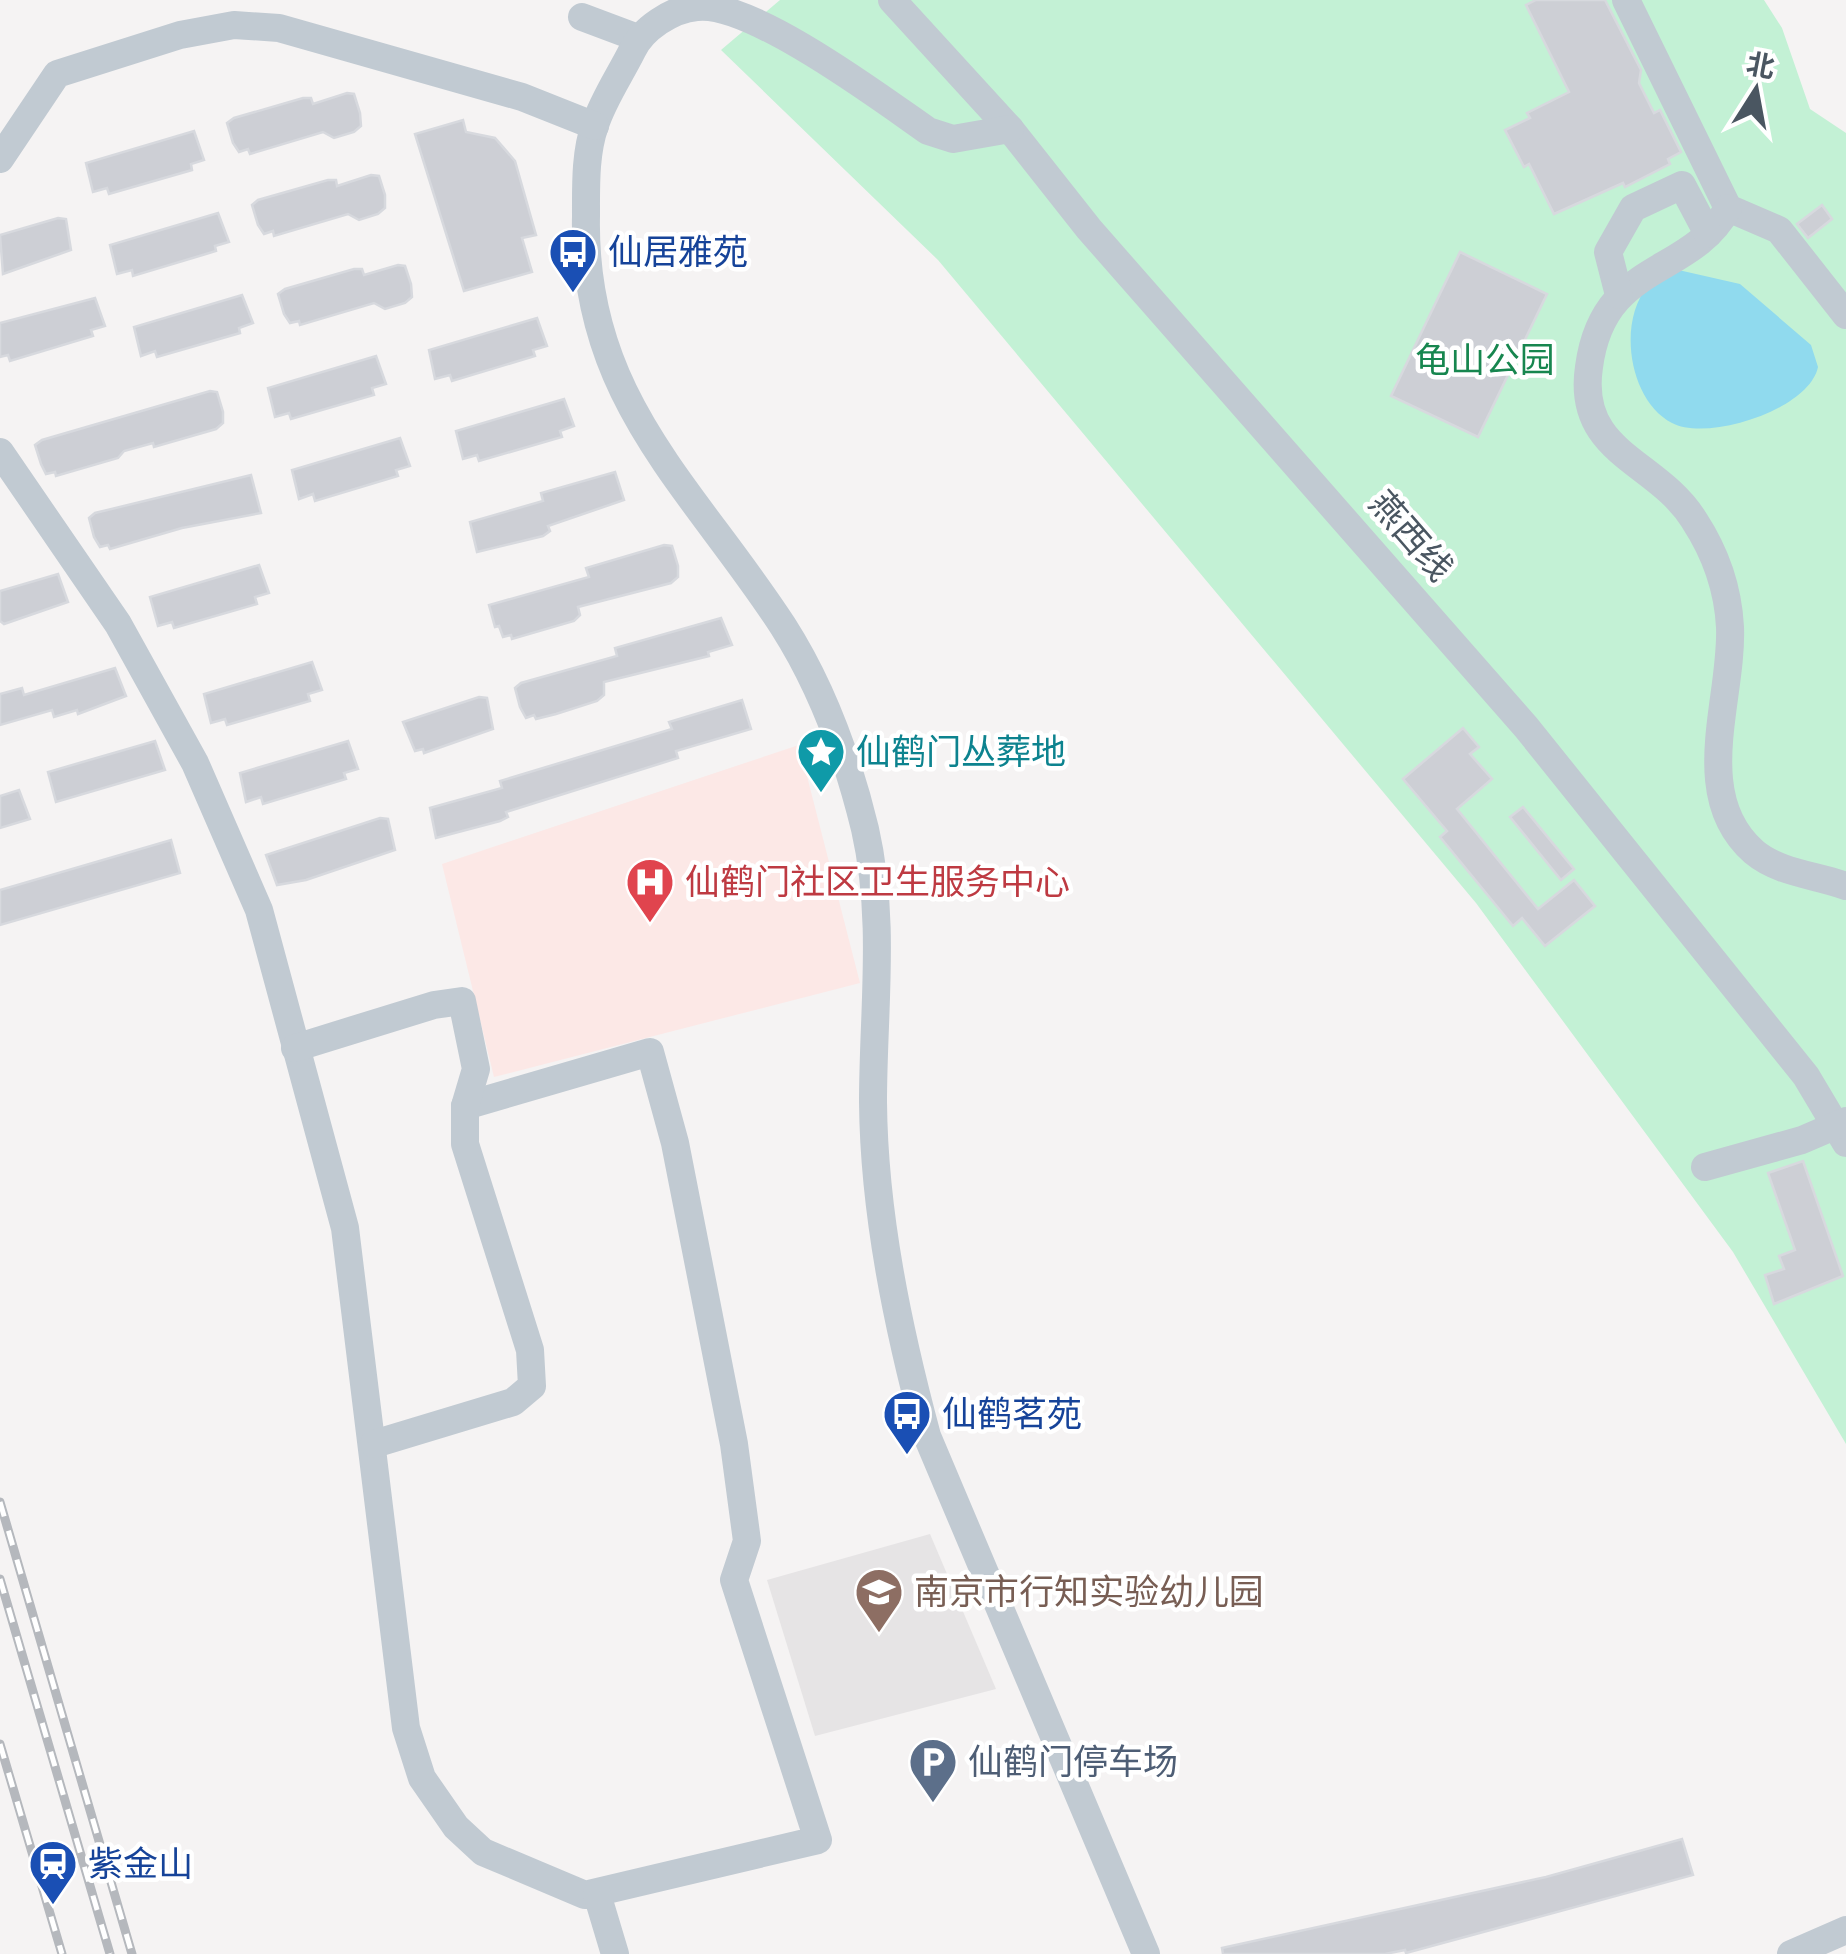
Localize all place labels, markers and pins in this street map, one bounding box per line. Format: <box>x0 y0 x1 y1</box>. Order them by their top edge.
bus stop icon: 仙居雅苑 <box>547 226 599 294</box>
place label: 仙居雅苑 <box>608 231 748 271</box>
place icon: 仙鹤门丛葬地 <box>795 726 847 794</box>
place label: 仙鹤门丛葬地 <box>856 731 1066 771</box>
hospital icon: 仙鹤门社区卫生服务中心 <box>624 856 676 924</box>
place label: 仙鹤门社区卫生服务中心 <box>685 861 1070 901</box>
bus stop icon: 仙鹤茗苑 <box>881 1388 933 1456</box>
place label: 仙鹤茗苑 <box>942 1393 1082 1433</box>
school or university icon: 南京市行知实验幼儿园 <box>853 1566 905 1634</box>
place label: 南京市行知实验幼儿园 <box>914 1571 1264 1611</box>
parking icon: 仙鹤门停车场 <box>907 1736 959 1804</box>
place label: 仙鹤门停车场 <box>968 1741 1178 1781</box>
station icon: 紫金山 <box>27 1838 79 1906</box>
place label: 紫金山 <box>88 1843 193 1883</box>

